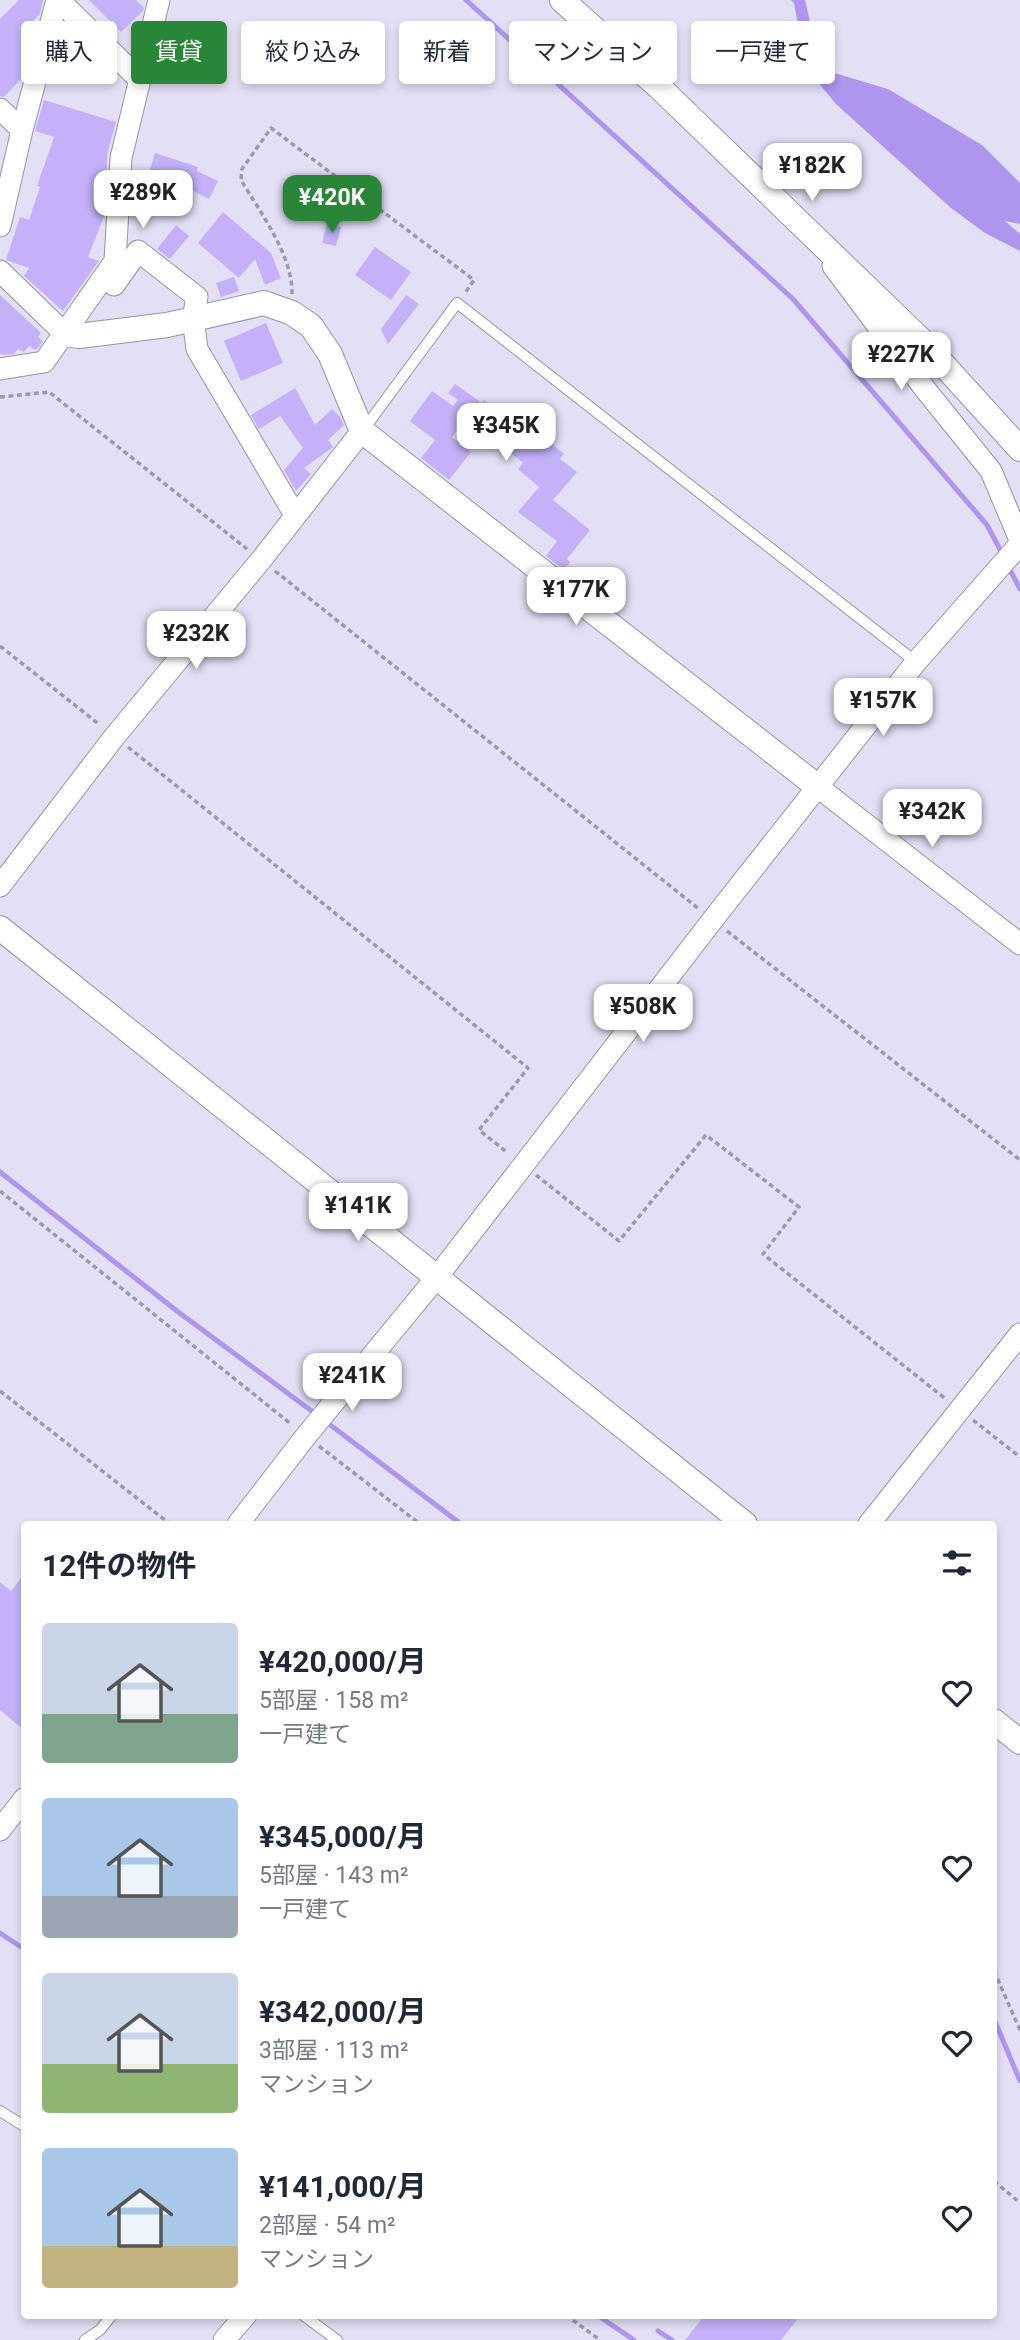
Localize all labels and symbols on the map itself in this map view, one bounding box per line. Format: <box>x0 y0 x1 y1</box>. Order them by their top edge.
pin: ¥182K <box>763 144 861 203</box>
pin: ¥289K <box>94 170 192 230</box>
pin: ¥420K <box>283 176 381 235</box>
pin: ¥227K <box>852 332 950 392</box>
pin: ¥345K <box>457 404 555 463</box>
pin: ¥177K <box>527 568 625 627</box>
pin: ¥232K <box>147 612 245 671</box>
pin: ¥157K <box>834 678 932 738</box>
pin: ¥342K <box>883 790 981 849</box>
pin: ¥508K <box>594 984 692 1044</box>
pin: ¥141K <box>309 1184 407 1243</box>
pin: ¥241K <box>303 1354 401 1413</box>

